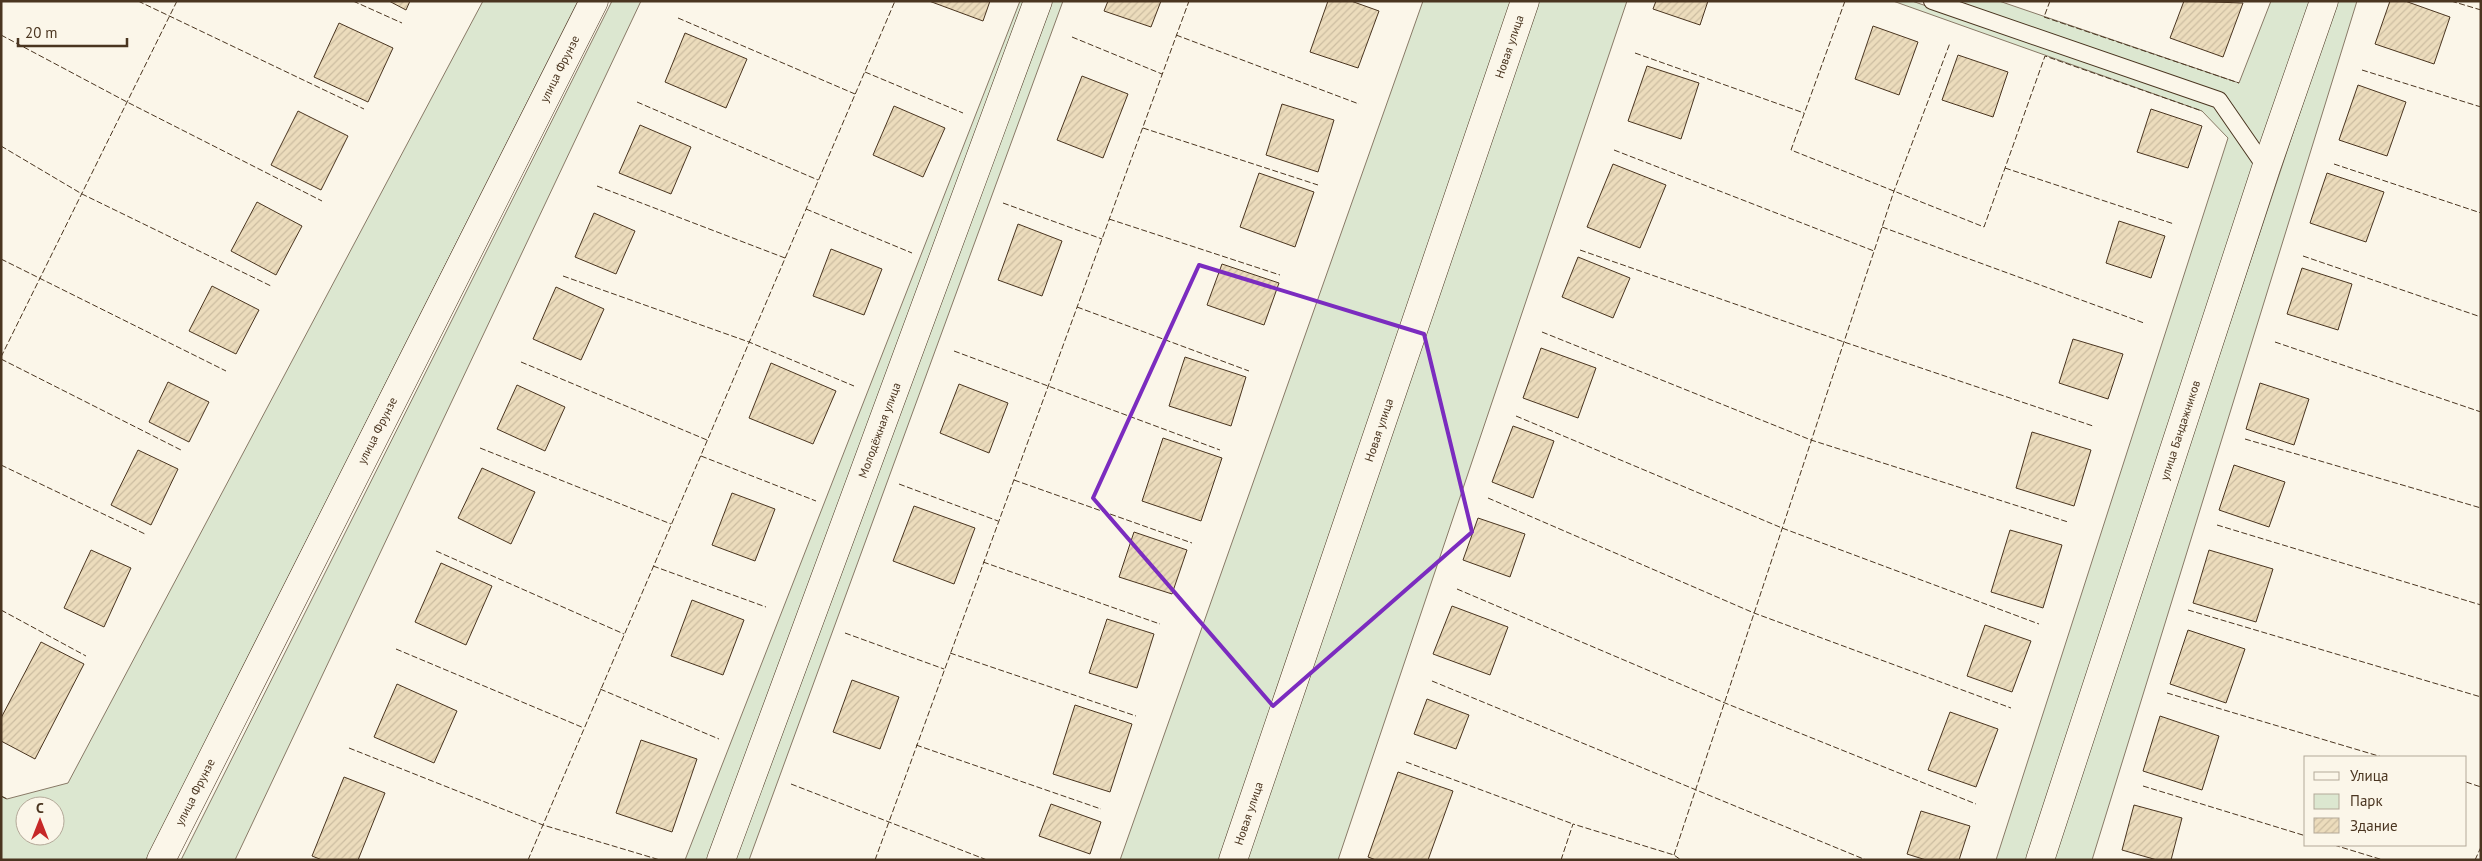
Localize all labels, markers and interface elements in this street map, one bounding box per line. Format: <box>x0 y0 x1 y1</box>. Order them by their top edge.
street label: Новая улица <box>1491 13 1527 80</box>
scale bar <box>18 15 126 47</box>
text: 20 m <box>25 23 58 42</box>
street label: улица Фрунзе <box>536 33 582 105</box>
street label: улица Бандажников <box>2157 378 2203 482</box>
street label: Молодёжная улица <box>855 380 904 480</box>
street label: улица Фрунзе <box>354 394 400 466</box>
street label: Новая улица <box>1361 396 1396 464</box>
street label: улица Фрунзе <box>172 756 218 828</box>
legend <box>2304 756 2467 846</box>
text: Улица <box>2350 766 2388 785</box>
street label: Новая улица <box>1231 780 1266 847</box>
text: Парк <box>2350 791 2383 810</box>
north arrow <box>15 796 65 846</box>
text: С <box>36 799 44 817</box>
text: Здание <box>2350 816 2398 835</box>

